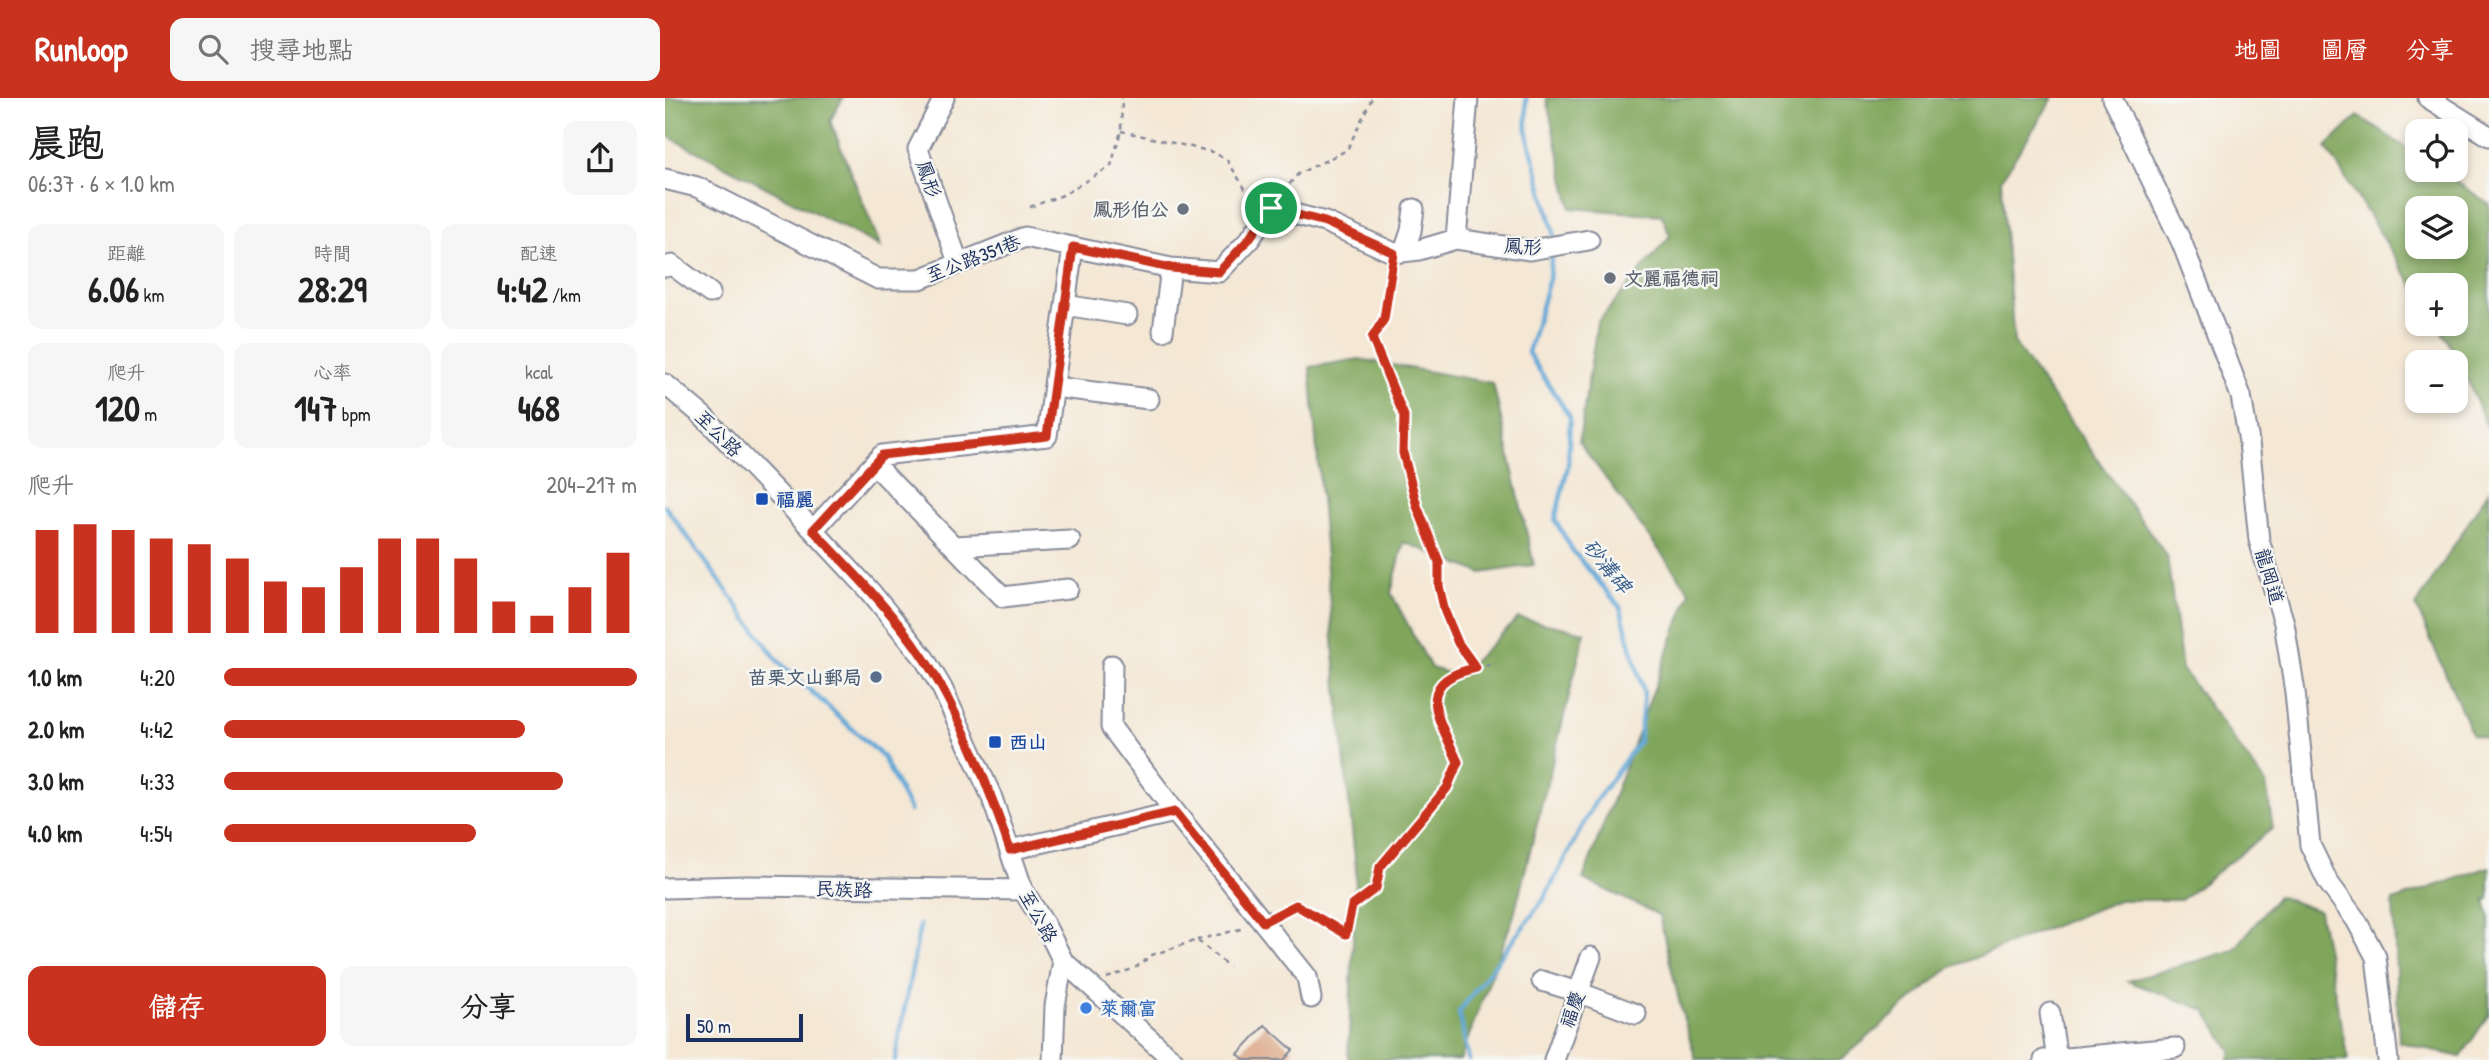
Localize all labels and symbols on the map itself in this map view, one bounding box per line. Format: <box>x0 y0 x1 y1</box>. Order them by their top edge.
street label: 鳳形 <box>911 157 947 201</box>
pin <box>1241 178 1301 238</box>
place label: 鳳形伯公 <box>1093 196 1169 222</box>
marker: 鳳形伯公 <box>1175 201 1191 217</box>
street label: 至公路351巷 <box>922 228 1024 288</box>
street label: 鳳形 <box>1503 232 1543 260</box>
place label: 文麗福德祠 <box>1624 265 1719 291</box>
marker: 文麗福德祠 <box>1602 270 1618 286</box>
street label: 至公路 <box>690 404 748 462</box>
place label: 福麗 <box>776 486 814 512</box>
marker: 福麗 <box>754 491 770 507</box>
water label: 砂溝碑 <box>1576 532 1640 601</box>
street label: 龍岡道 <box>2249 545 2291 607</box>
place label: 苗栗文山郵局 <box>748 664 862 690</box>
marker: 苗栗文山郵局 <box>868 669 884 685</box>
place label: 西山 <box>1009 729 1047 755</box>
marker: 西山 <box>987 734 1003 750</box>
street label: 民族路 <box>815 875 873 903</box>
street label: 至公路 <box>1014 885 1064 947</box>
street label: 福慶 <box>1553 987 1591 1031</box>
place label: 萊爾富 <box>1100 995 1157 1021</box>
marker: 萊爾富 <box>1078 1000 1094 1016</box>
scale bar <box>686 1011 803 1043</box>

